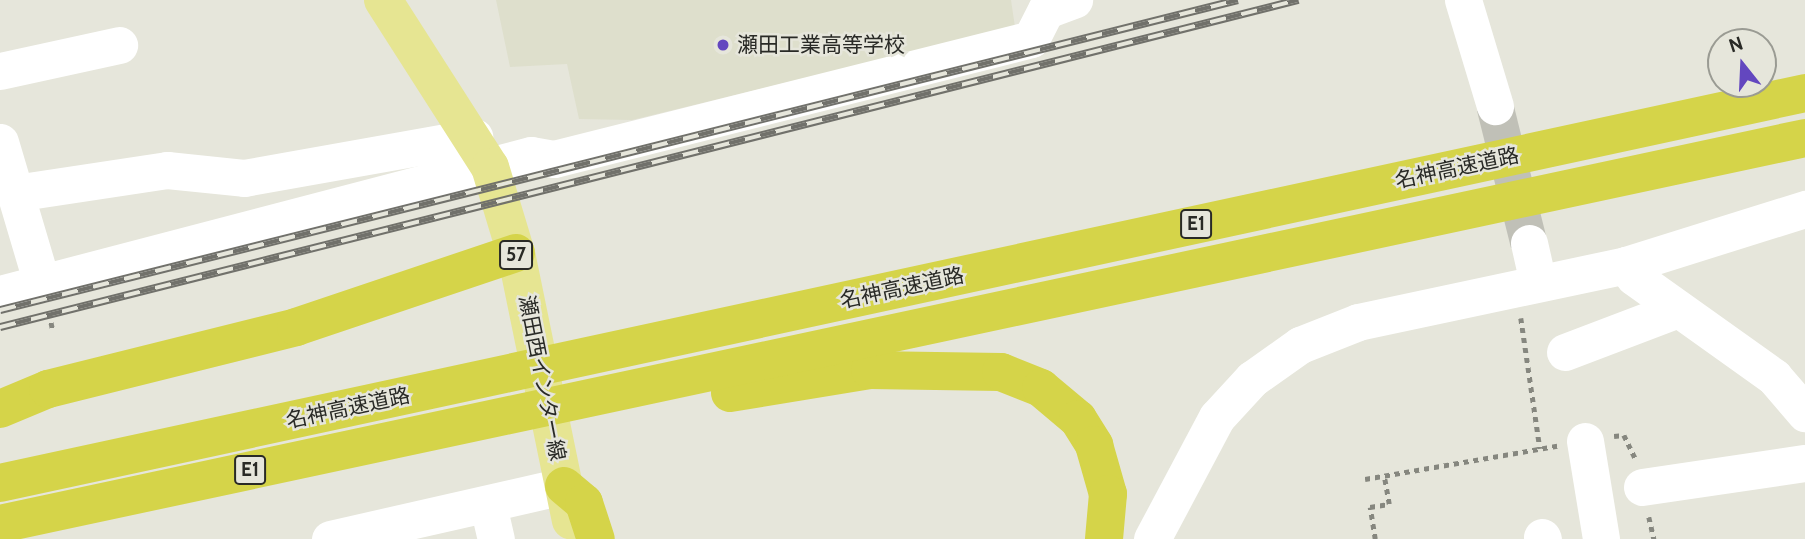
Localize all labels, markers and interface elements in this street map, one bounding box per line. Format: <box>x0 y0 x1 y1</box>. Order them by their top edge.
north arrow <box>1707 28 1777 98</box>
text: N <box>1726 31 1746 57</box>
place label: 瀬田工業高等学校 <box>737 32 905 58</box>
marker: 瀬田工業高等学校 <box>715 37 731 53</box>
street label: 名神高速道路 <box>1393 143 1521 193</box>
road number: E1 <box>1178 208 1214 240</box>
road number: 57 <box>498 240 534 270</box>
street label: 名神高速道路 <box>838 263 966 313</box>
street label: 瀬田西インター線 <box>514 293 570 463</box>
street label: 名神高速道路 <box>284 383 412 433</box>
road number: E1 <box>232 454 268 485</box>

